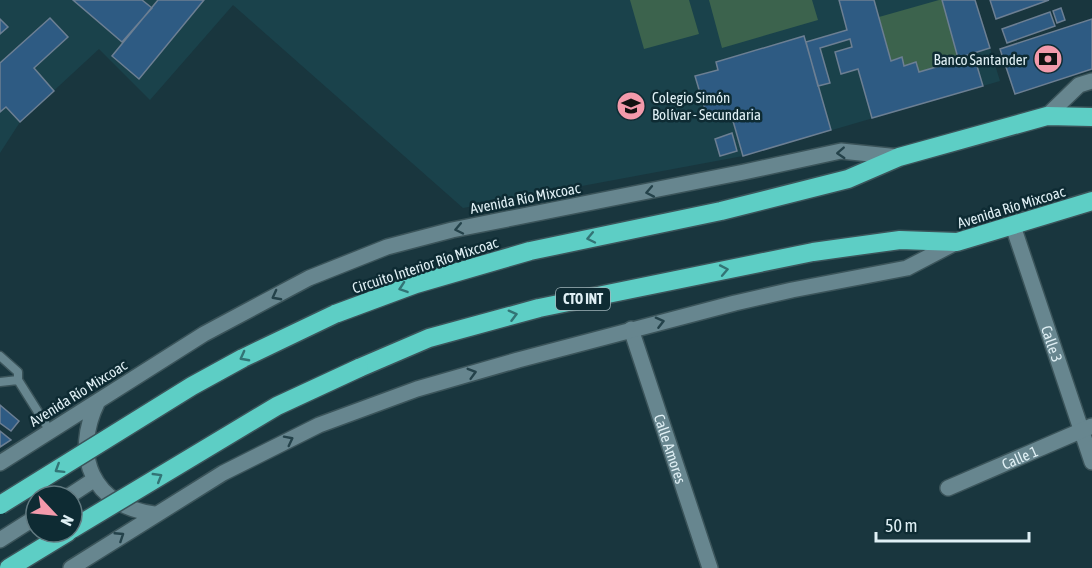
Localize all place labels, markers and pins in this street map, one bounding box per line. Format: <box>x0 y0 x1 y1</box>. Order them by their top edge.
bank icon: Banco Santander <box>1032 43 1064 75</box>
place label: Banco Santander <box>934 51 1028 68</box>
place label: Colegio Simón Bolívar - Secundaria <box>652 89 761 123</box>
school or university icon: Colegio Simón Bolívar - Secundaria <box>615 90 647 122</box>

